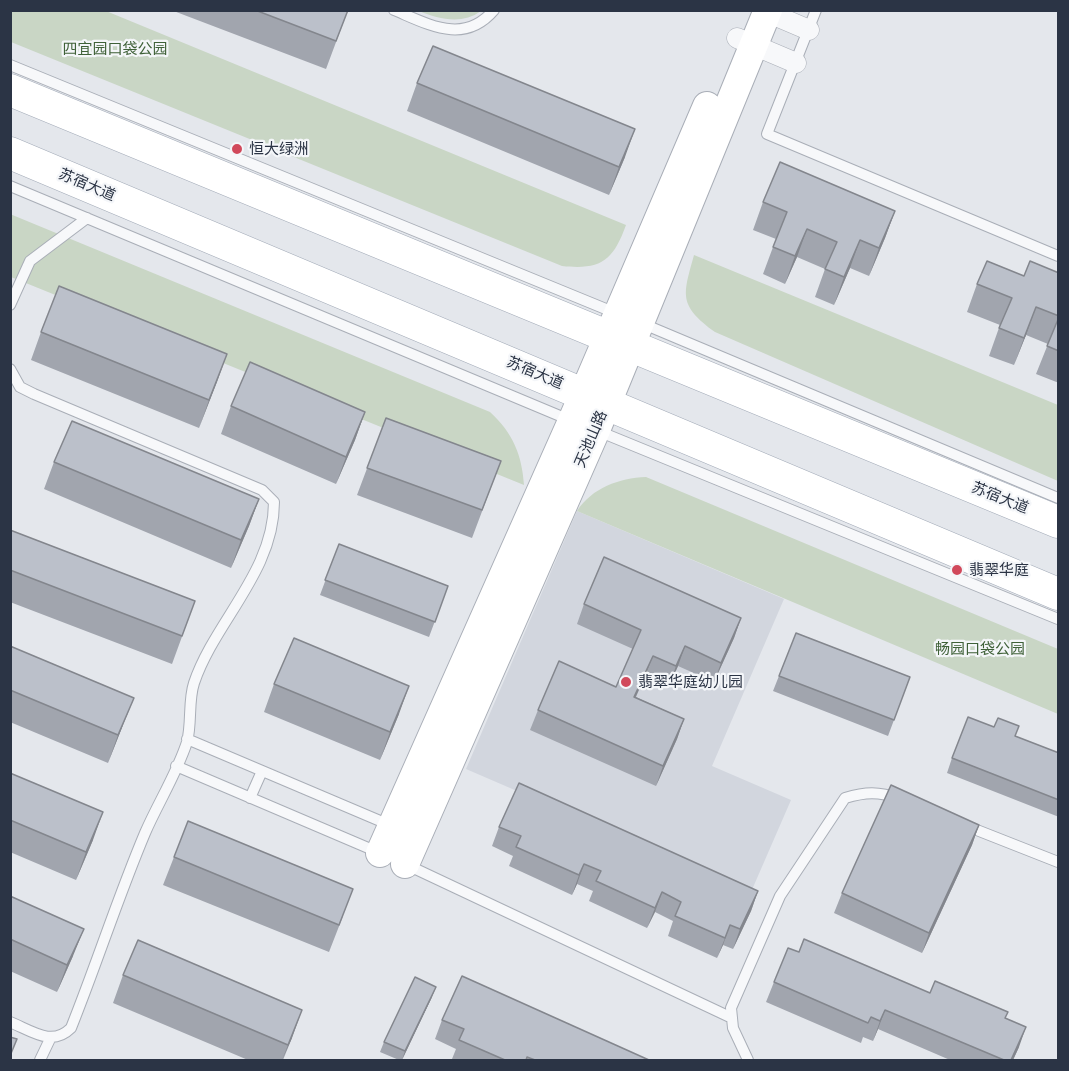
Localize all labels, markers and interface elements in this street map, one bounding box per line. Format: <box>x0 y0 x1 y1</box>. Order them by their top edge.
park label: 四宜园口袋公园 <box>63 40 167 58</box>
place label: 恒大绿洲 <box>249 140 309 158</box>
marker: 恒大绿洲 <box>230 142 244 156</box>
street label: 苏宿大道 <box>56 165 118 205</box>
street label: 苏宿大道 <box>504 353 566 393</box>
street label: 天池山路 <box>571 408 611 470</box>
street label: 苏宿大道 <box>969 478 1031 518</box>
place label: 翡翠华庭 <box>969 561 1029 579</box>
marker: 翡翠华庭 <box>950 563 964 577</box>
park label: 畅园口袋公园 <box>935 640 1025 658</box>
place label: 翡翠华庭幼儿园 <box>638 673 743 691</box>
marker: 翡翠华庭幼儿园 <box>619 675 633 689</box>

